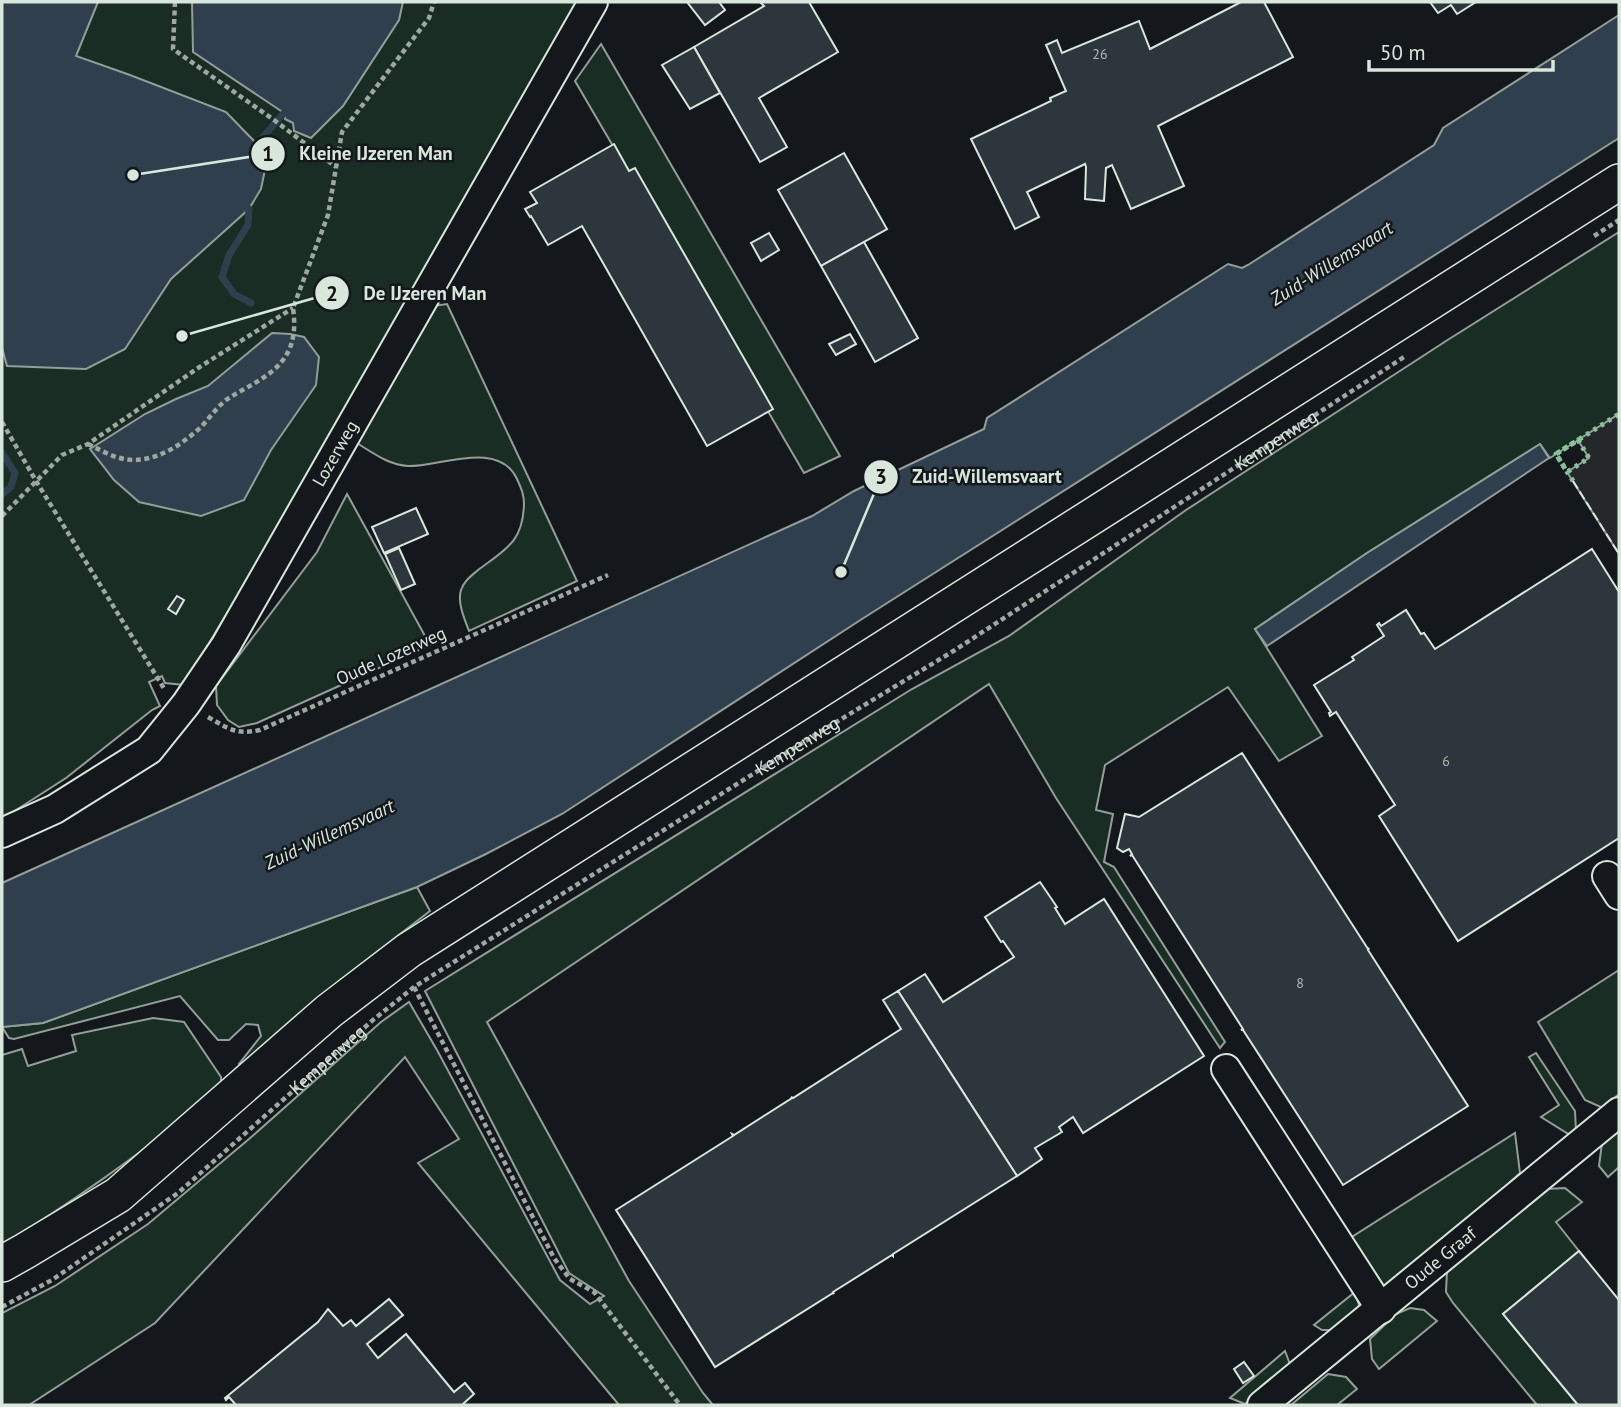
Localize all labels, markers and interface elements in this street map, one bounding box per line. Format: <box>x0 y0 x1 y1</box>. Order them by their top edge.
scale bar <box>1369 28 1553 72</box>
text: 50 m <box>1380 39 1426 66</box>
house number: 26 <box>1092 45 1108 63</box>
callout: Kleine IJzeren Man <box>250 134 467 174</box>
text: 1 <box>262 140 274 167</box>
text: Kleine IJzeren Man <box>299 141 453 165</box>
water label: Zuid-Willemsvaart <box>1264 215 1398 311</box>
callout: De IJzeren Man <box>314 273 500 313</box>
text: 2 <box>326 280 338 307</box>
text: De IJzeren Man <box>363 281 487 305</box>
street label: Kempenweg <box>1230 405 1322 475</box>
street label: Lozerweg <box>307 416 363 490</box>
callout: Zuid-Willemsvaart <box>863 457 1076 497</box>
text: 3 <box>875 463 887 490</box>
text: Zuid-Willemsvaart <box>912 464 1062 488</box>
street label: Oude Lozerweg <box>332 621 449 690</box>
street label: Kempenweg <box>751 711 843 781</box>
house number: 6 <box>1442 752 1450 770</box>
water label: Zuid-Willemsvaart <box>259 793 399 875</box>
house number: 8 <box>1296 974 1304 992</box>
street label: Kempenweg <box>284 1020 370 1100</box>
street label: Oude Graaf <box>1400 1221 1482 1294</box>

